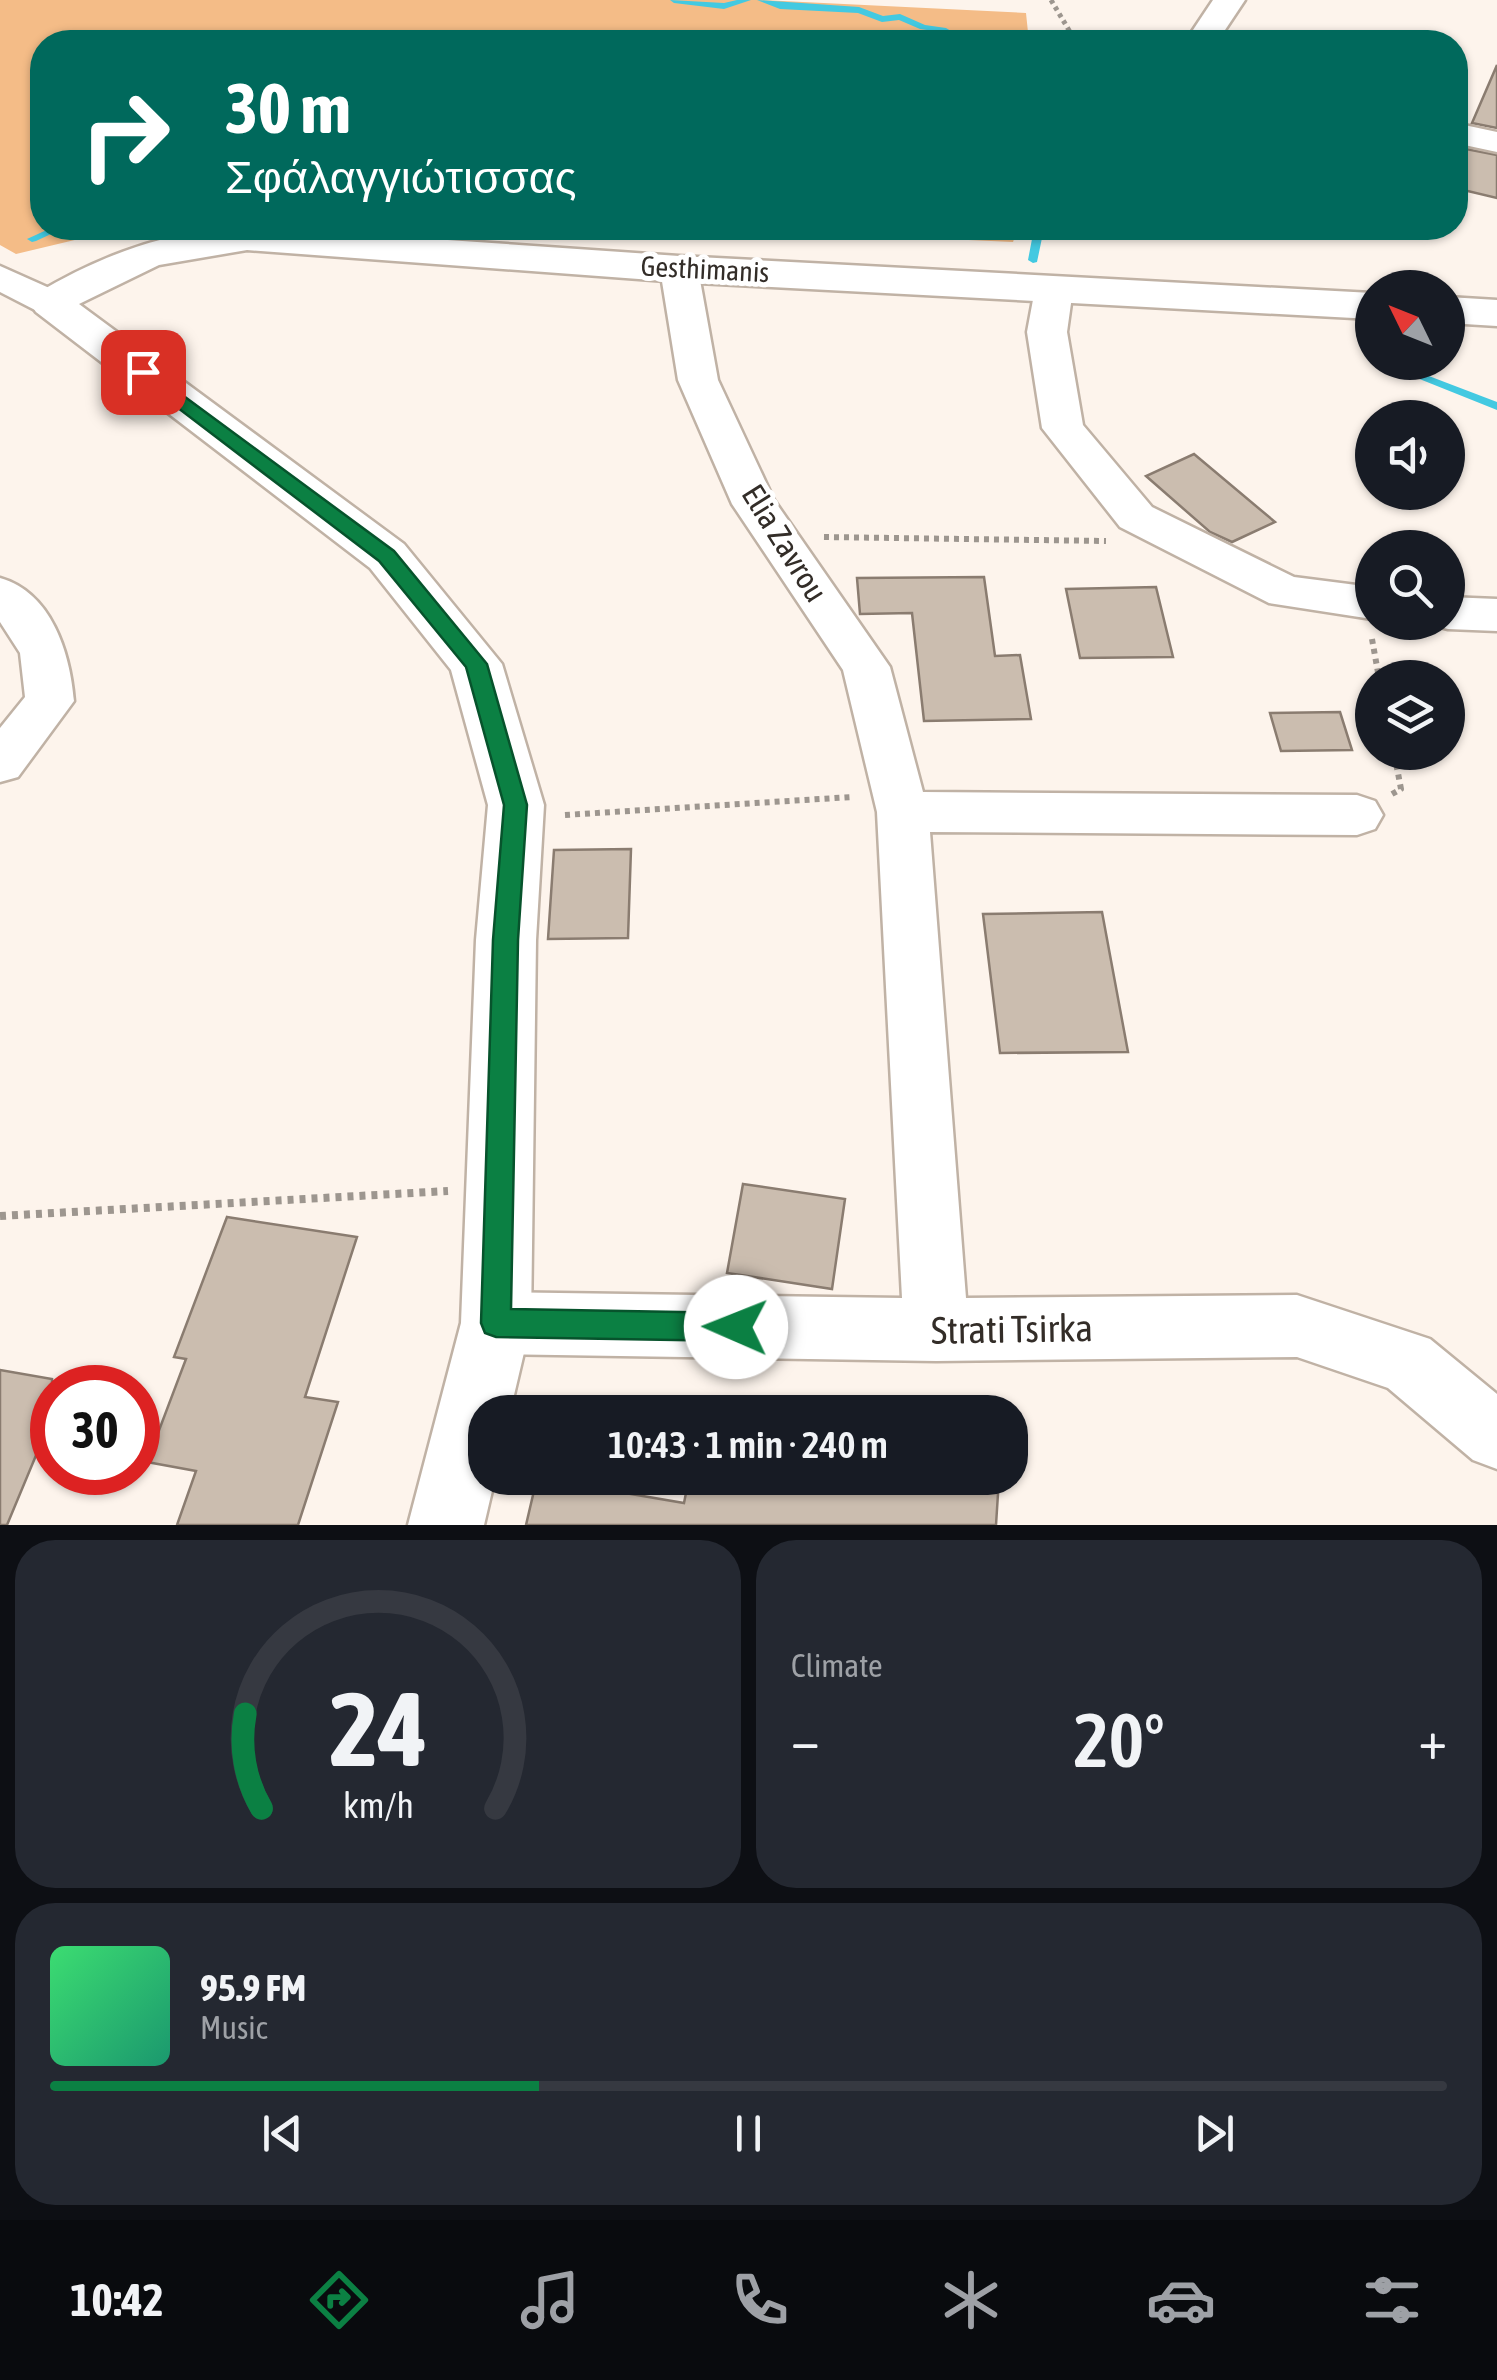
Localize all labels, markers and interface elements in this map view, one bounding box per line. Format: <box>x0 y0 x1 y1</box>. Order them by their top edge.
text: 30 m <box>225 68 351 148</box>
icon: right <box>60 70 190 200</box>
text: Σφάλαγγιώτισσας <box>225 151 576 203</box>
street label: Gesthimanis <box>640 250 770 288</box>
north arrow <box>1355 270 1465 380</box>
map controls <box>1355 270 1465 770</box>
pin <box>101 330 186 415</box>
icon: arrive <box>116 345 171 400</box>
button: sound <box>1355 400 1465 510</box>
street label: Elia Zavrou <box>735 478 835 608</box>
button: search <box>1355 530 1465 640</box>
button: layers <box>1355 660 1465 770</box>
position arrow <box>684 1275 788 1379</box>
street label: Strati Tsirka <box>931 1306 1093 1352</box>
speed limit sign: 30 <box>30 1365 160 1495</box>
text: 10:43 · 1 min · 240 m <box>608 1423 888 1466</box>
text: Climate <box>791 1647 883 1684</box>
text: 24 <box>329 1669 427 1788</box>
text: 20° <box>1073 1697 1165 1783</box>
text: − <box>791 1708 820 1771</box>
text: + <box>1418 1708 1447 1771</box>
text: km/h <box>343 1785 413 1826</box>
text: 95.9 FM <box>200 1966 306 2009</box>
text: Music <box>200 2009 267 2046</box>
icon: previous <box>255 2106 310 2161</box>
icon: pause <box>721 2106 776 2161</box>
icon: next <box>1187 2106 1242 2161</box>
icon: directions <box>304 2265 374 2335</box>
icon: music <box>515 2265 585 2335</box>
icon: phone <box>725 2265 795 2335</box>
icon: climate <box>936 2265 1006 2335</box>
icon: car <box>1146 2265 1216 2335</box>
icon: filters <box>1357 2265 1427 2335</box>
text: 10:42 <box>70 2274 164 2326</box>

